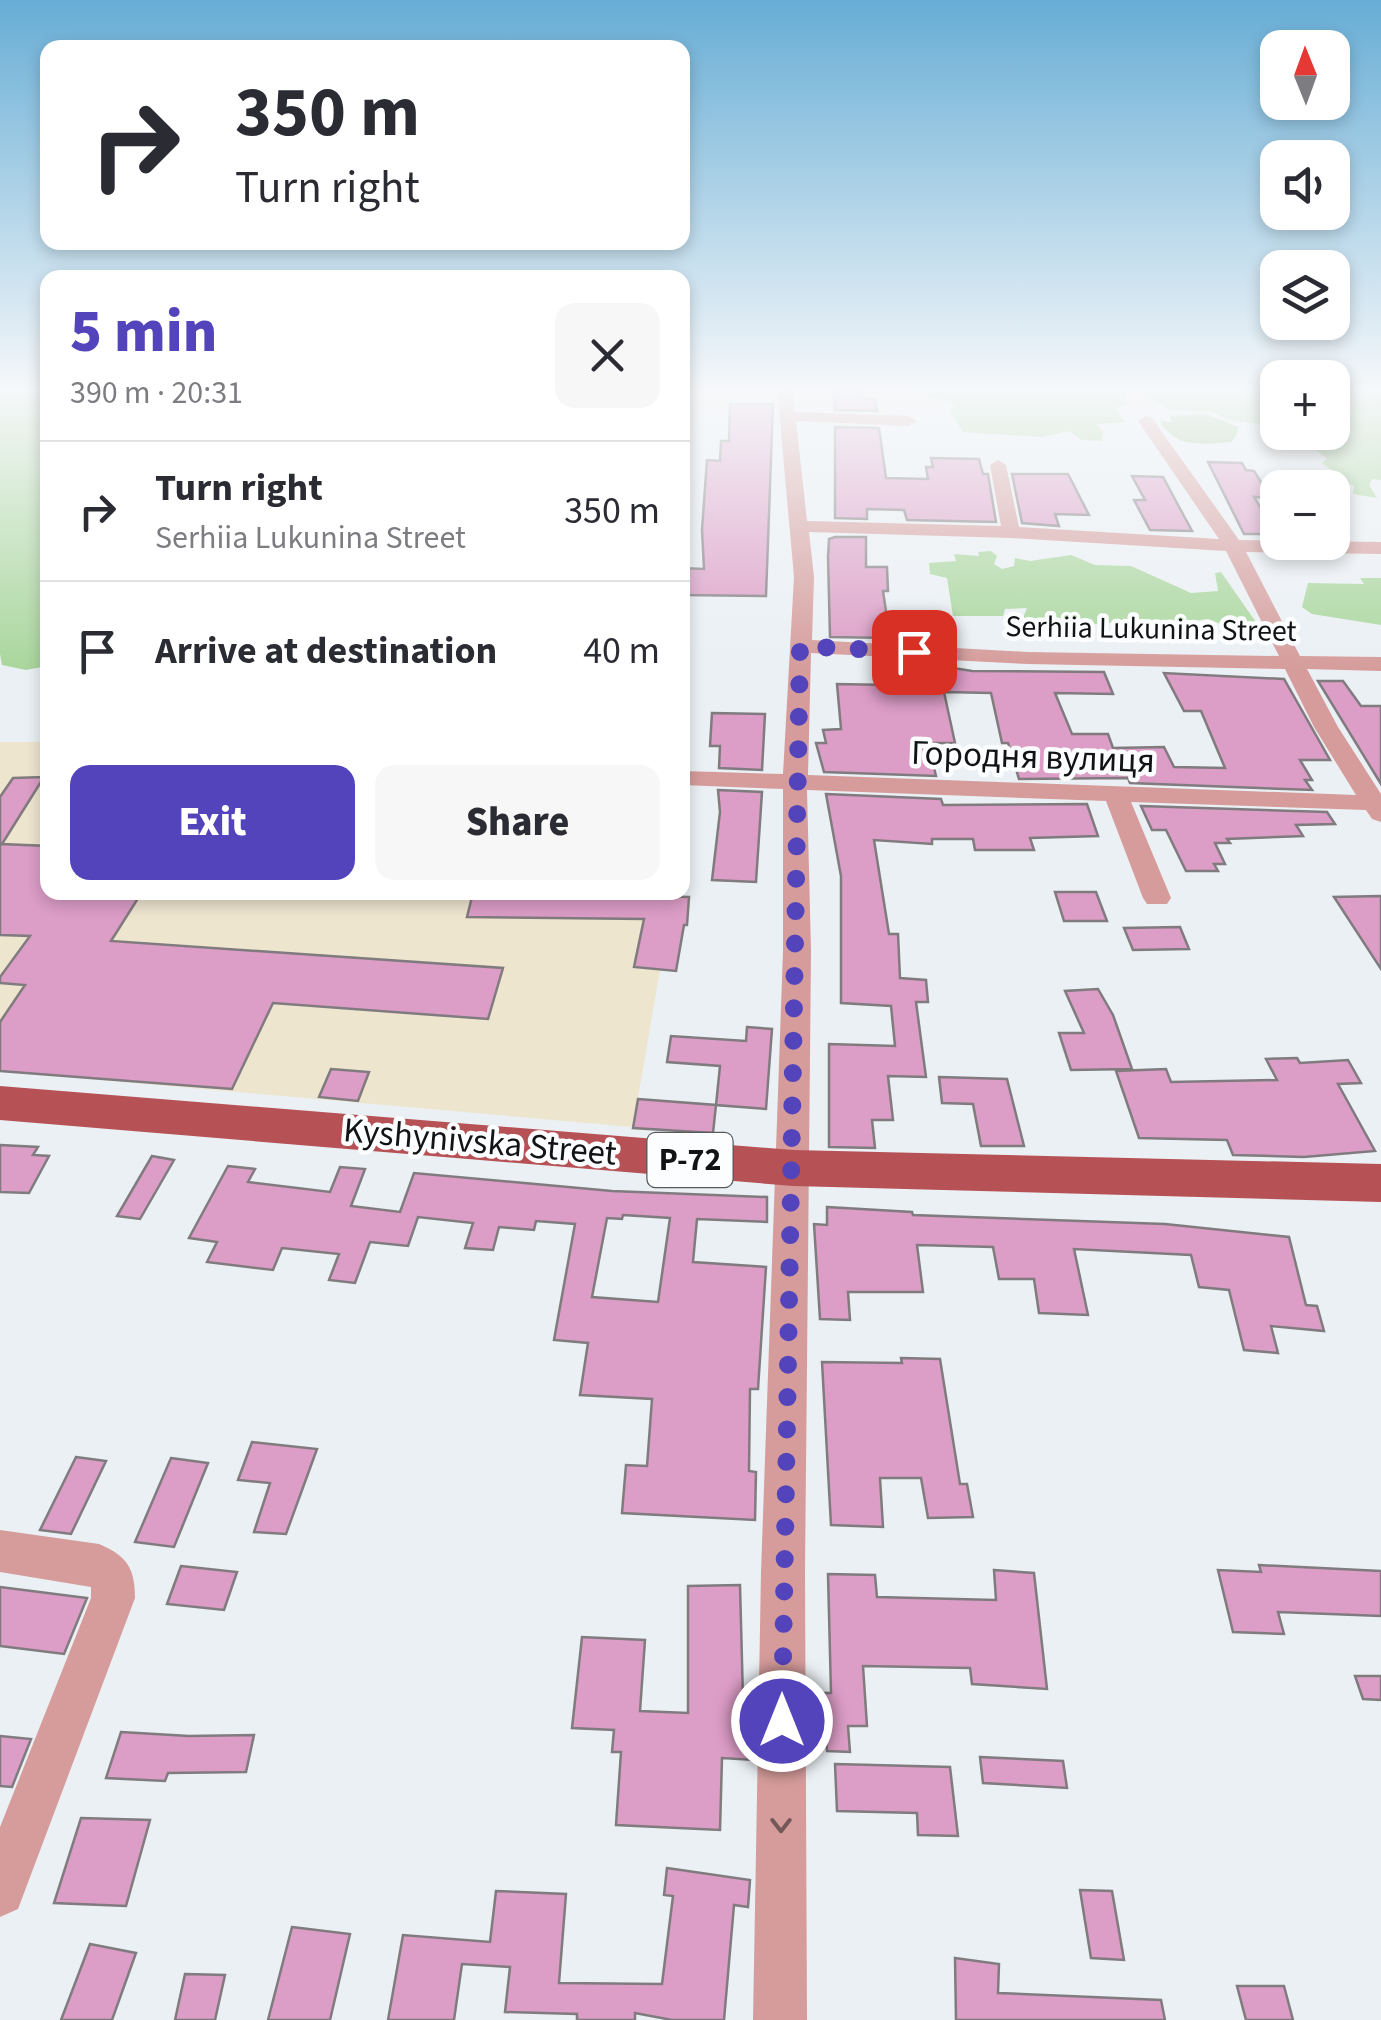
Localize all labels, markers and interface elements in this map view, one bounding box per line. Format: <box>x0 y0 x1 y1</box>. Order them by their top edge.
north arrow <box>1260 30 1350 120</box>
map controls <box>1260 30 1350 560</box>
text: 350 m <box>235 63 420 163</box>
icon: right <box>70 80 200 210</box>
button: sound <box>1260 140 1350 230</box>
text: Turn right <box>235 156 420 220</box>
button: layers <box>1260 250 1350 340</box>
text: 5 min <box>70 290 217 375</box>
button: close <box>555 303 660 408</box>
button: + <box>1260 360 1350 450</box>
text: 390 m · 20:31 <box>70 370 243 416</box>
text: Turn right <box>155 461 323 515</box>
button: − <box>1260 470 1350 560</box>
icon: right <box>70 484 125 539</box>
text: 350 m <box>564 484 660 538</box>
text: Serhiia Lukunina Street <box>155 515 466 561</box>
street label: Serhiia Lukunina Street <box>1005 605 1297 653</box>
pin <box>872 610 957 695</box>
icon: arrive <box>70 624 125 679</box>
text: Arrive at destination <box>155 624 497 678</box>
text: 40 m <box>583 624 660 678</box>
icon: arrive <box>887 625 942 680</box>
street label: Городня вулиця <box>910 728 1156 786</box>
button: Exit <box>70 765 355 880</box>
button: Share <box>375 765 660 880</box>
street label: Kyshynivska Street <box>341 1105 619 1179</box>
road number: Р-72 <box>648 1133 732 1187</box>
position arrow <box>730 1669 834 1773</box>
one-way arrow <box>771 1818 792 1834</box>

